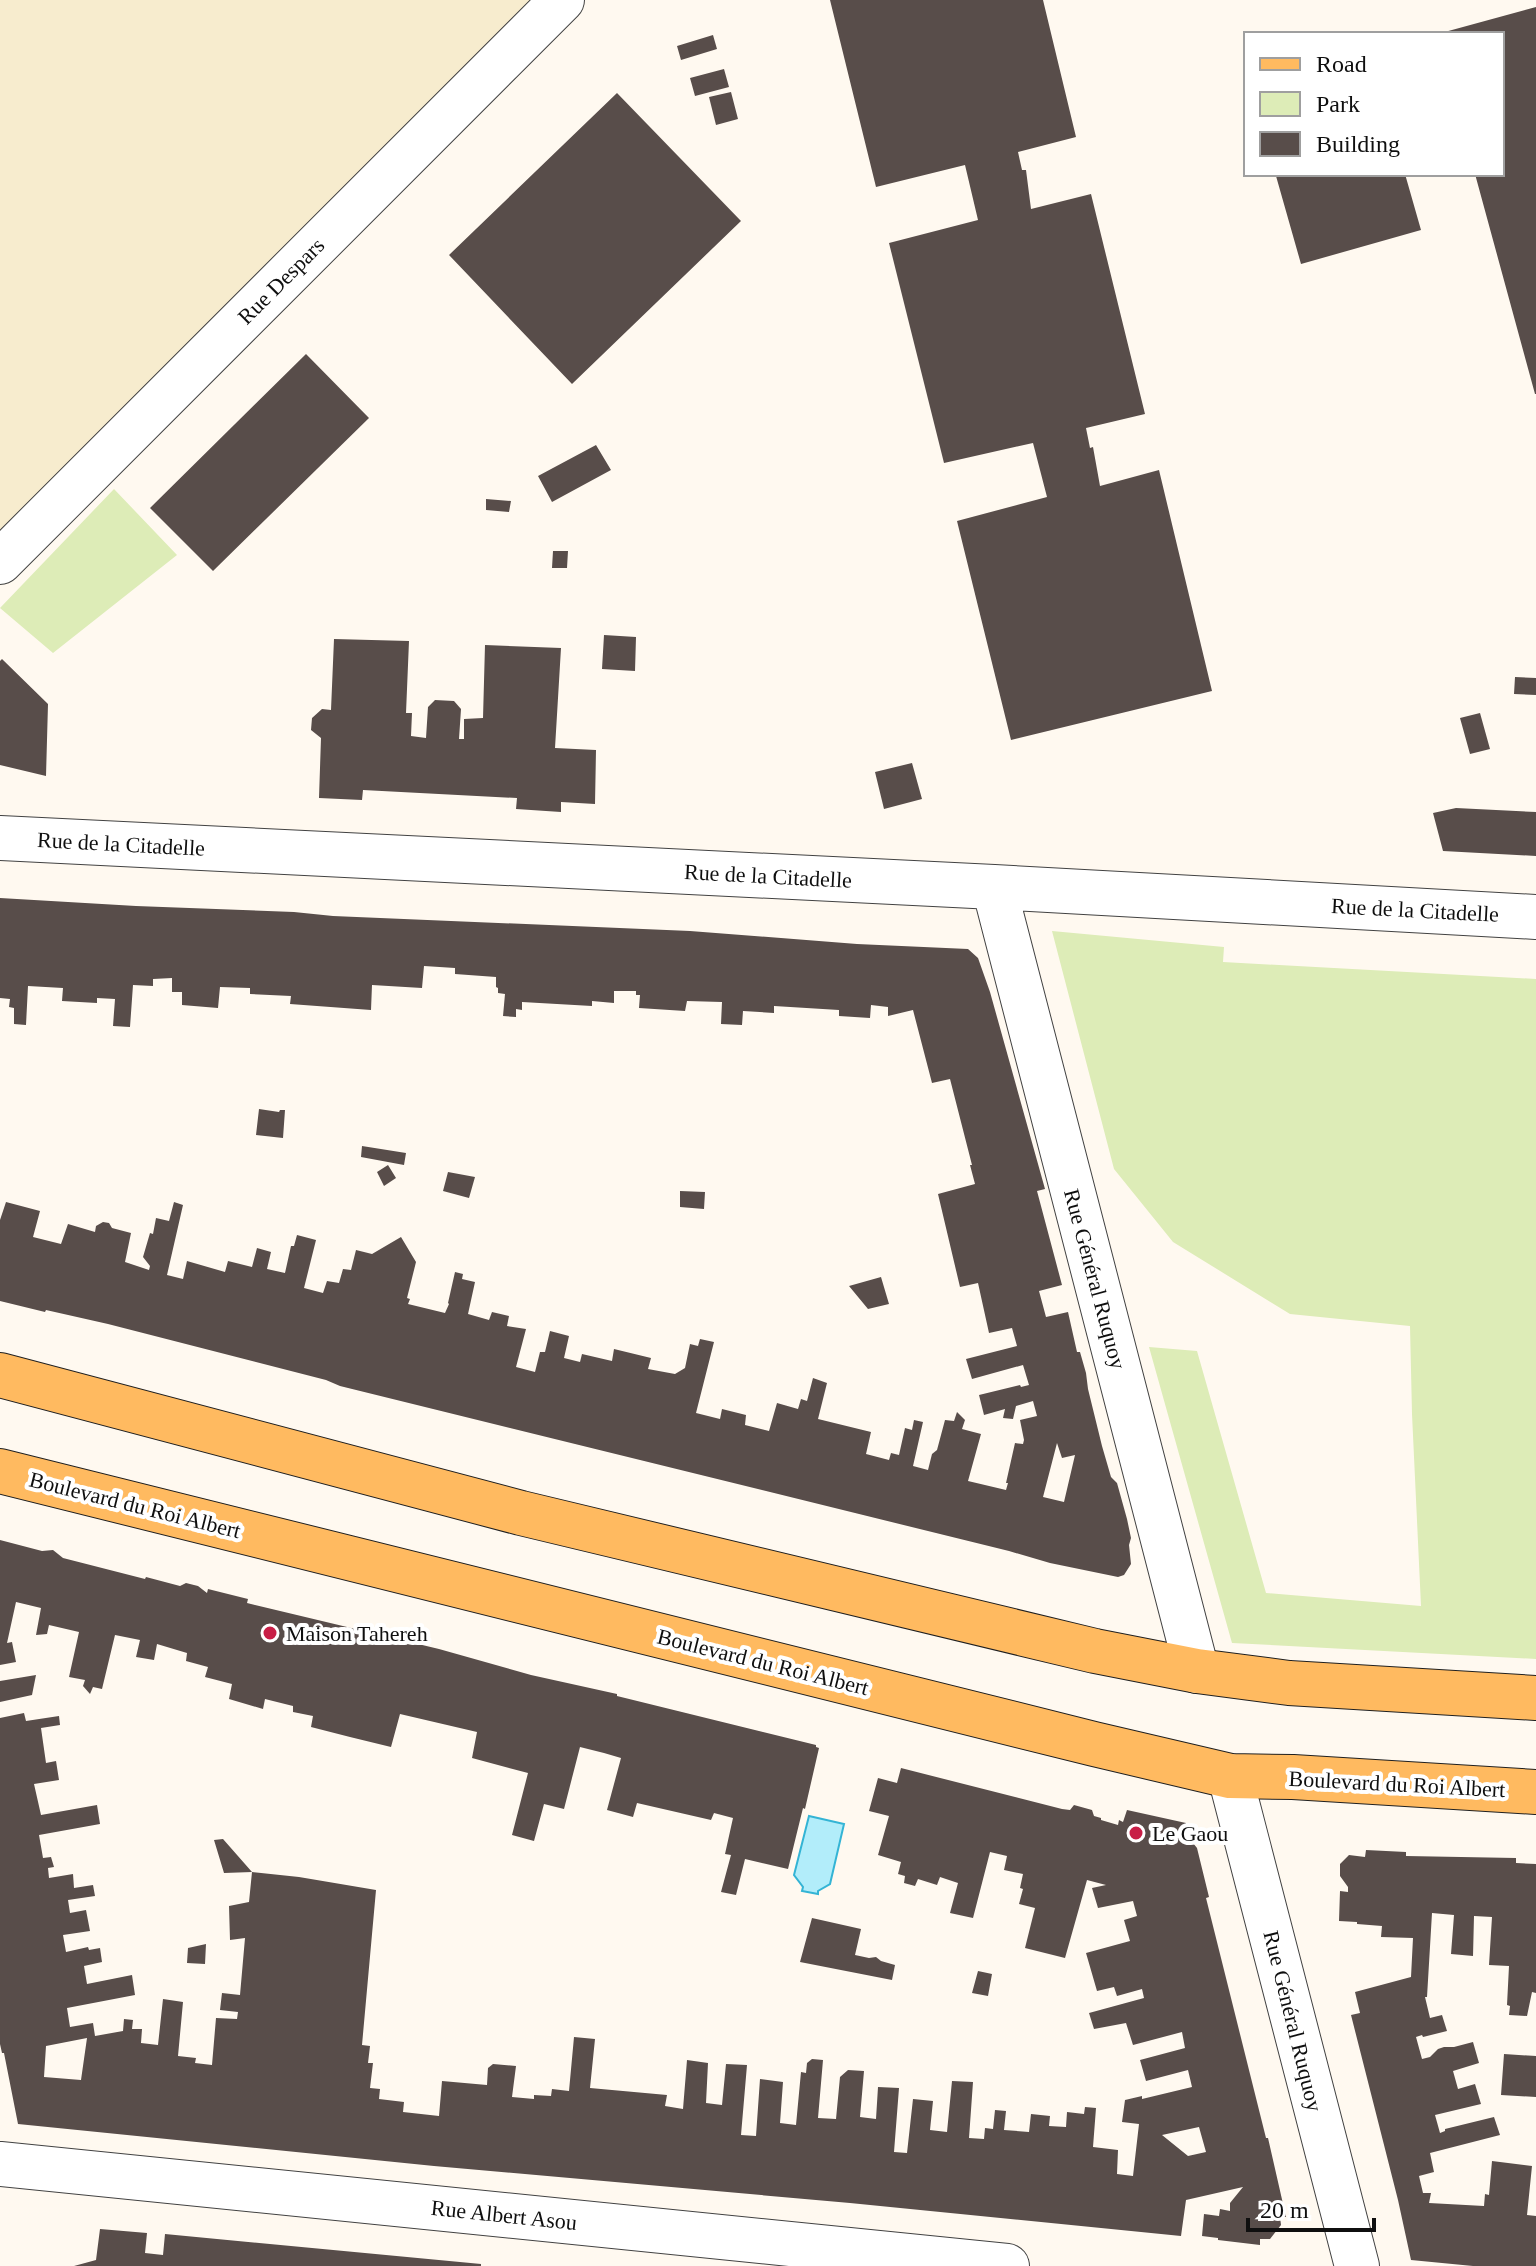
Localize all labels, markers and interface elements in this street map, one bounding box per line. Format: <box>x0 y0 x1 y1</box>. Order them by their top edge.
legend <box>1244 32 1504 176</box>
text: Road <box>1316 51 1367 77</box>
text: Park <box>1316 91 1360 117</box>
text: Building <box>1316 131 1400 157</box>
street label: Rue Despars <box>233 233 329 329</box>
street label: Rue de la Citadelle <box>36 827 206 861</box>
street label: Rue de la Citadelle <box>683 859 853 893</box>
street label: Rue de la Citadelle <box>1330 893 1500 927</box>
street label: Rue Général Ruquoy <box>1059 1186 1131 1372</box>
street label: Boulevard du Roi Albert <box>27 1467 243 1543</box>
place label: Maison Tahereh <box>286 1621 428 1646</box>
marker: Maison Tahereh <box>261 1624 279 1642</box>
street label: Boulevard du Roi Albert <box>655 1624 871 1700</box>
street label: Boulevard du Roi Albert <box>1288 1766 1506 1802</box>
place label: Le Gaou <box>1152 1821 1228 1846</box>
marker: Le Gaou <box>1127 1824 1145 1842</box>
street label: Rue Général Ruquoy <box>1258 1928 1328 2114</box>
scale bar <box>1248 2182 1374 2232</box>
street label: Rue Albert Asou <box>430 2195 578 2235</box>
text: 20 m <box>1260 2197 1309 2223</box>

